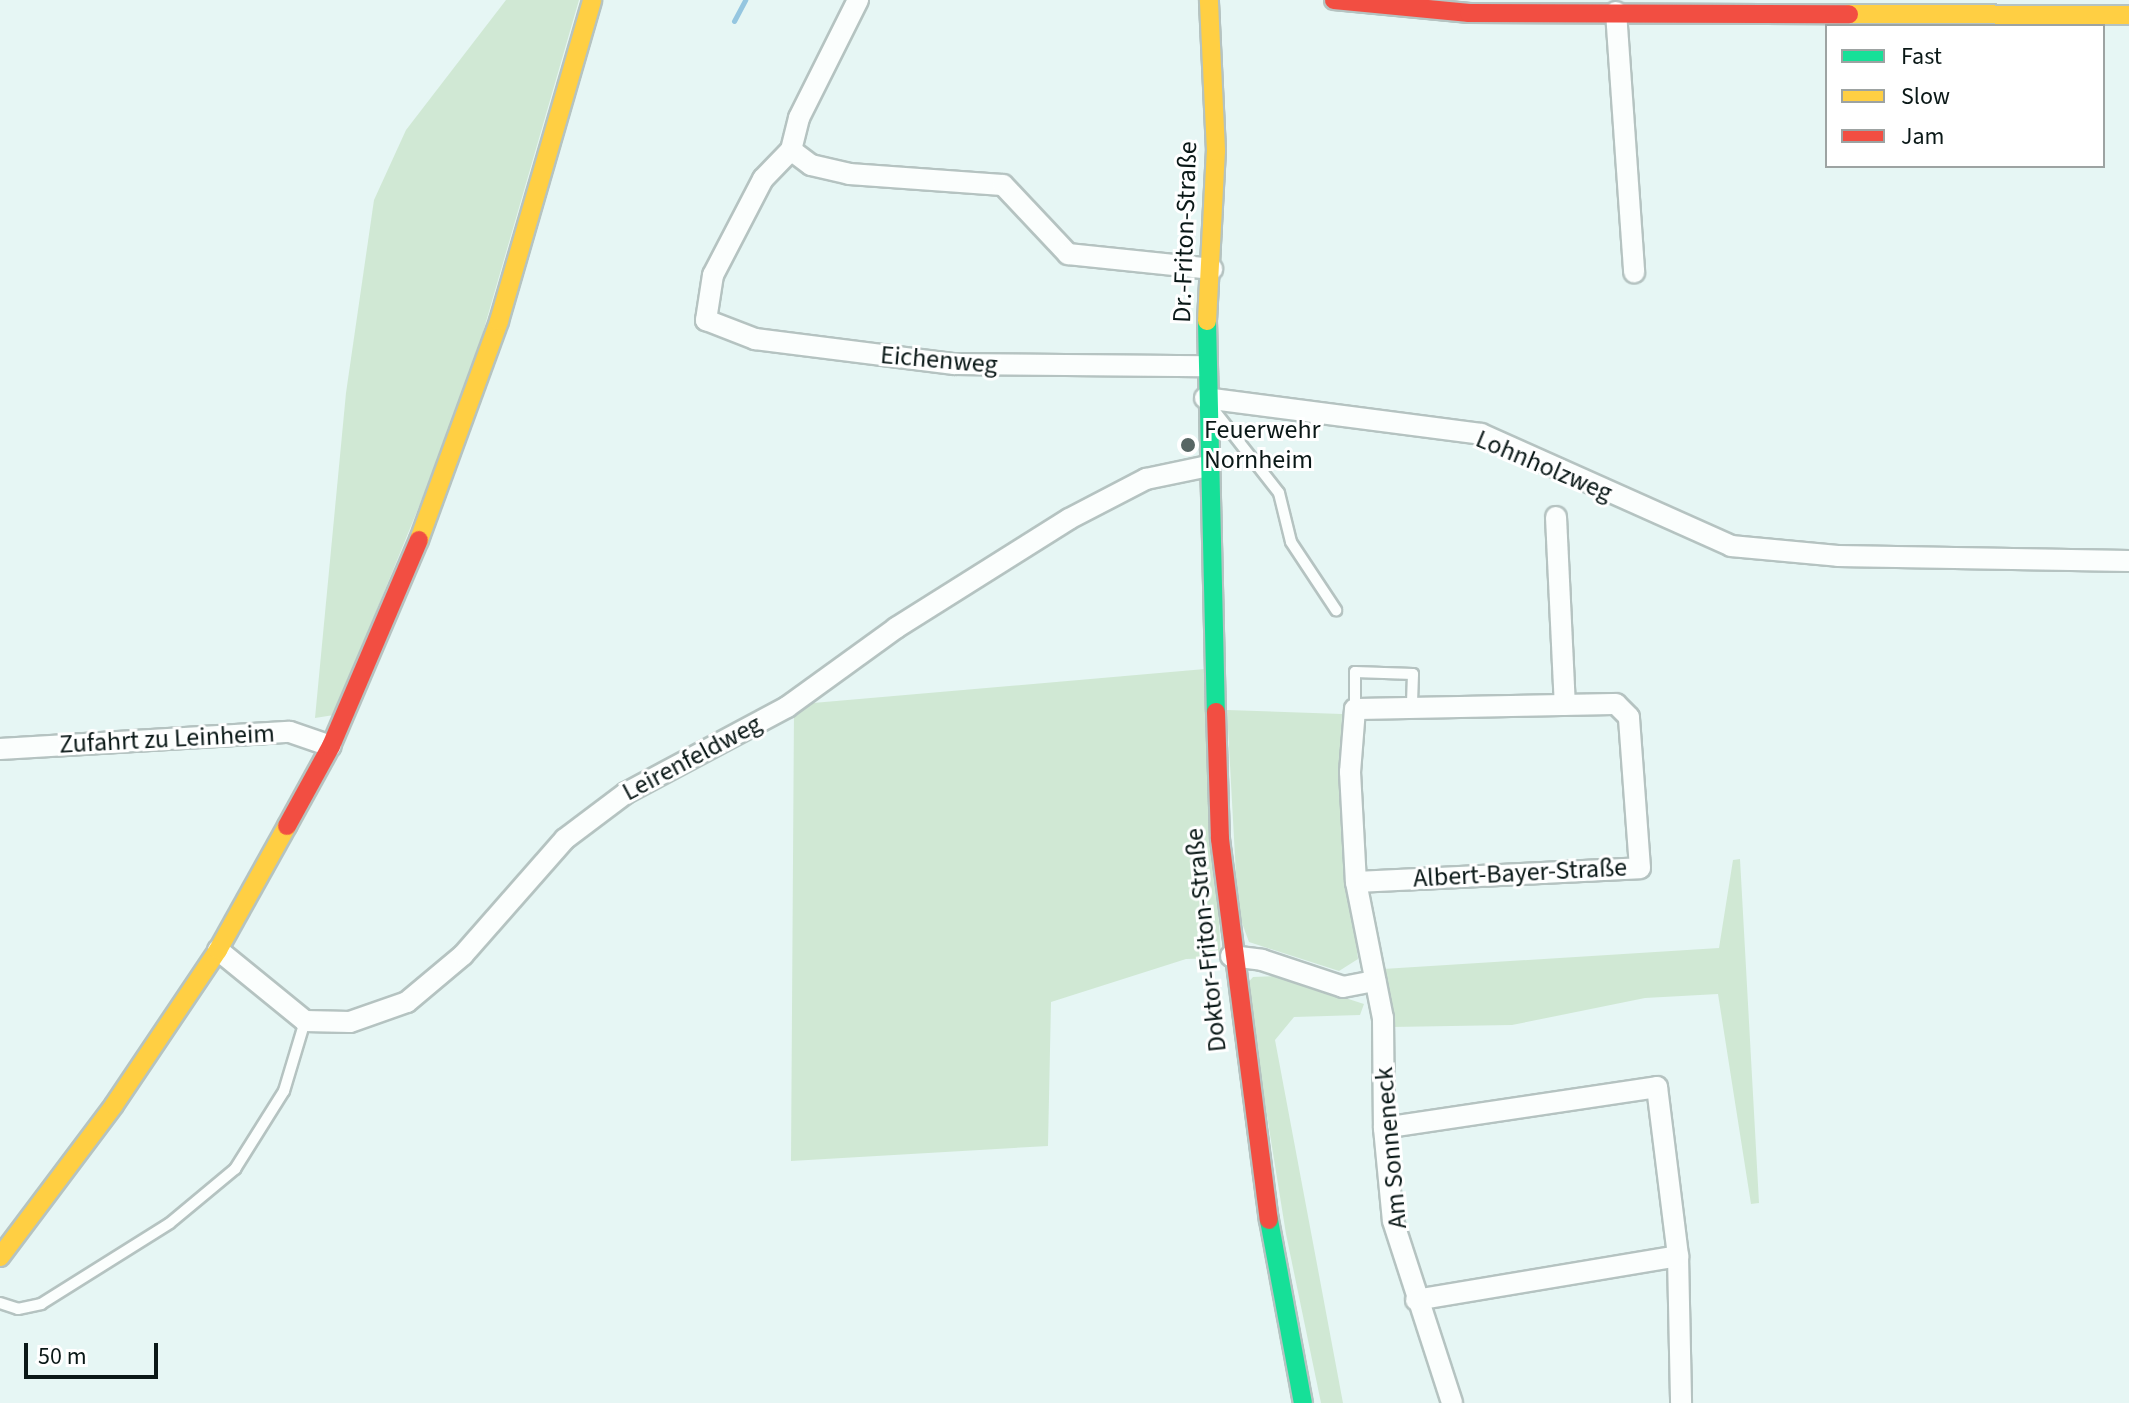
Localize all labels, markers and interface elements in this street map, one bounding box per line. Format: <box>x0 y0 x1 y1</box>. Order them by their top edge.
legend <box>1825 24 2105 168</box>
text: Fast <box>1901 39 1942 74</box>
text: Slow <box>1901 79 1950 114</box>
text: Jam <box>1901 119 1945 154</box>
street label: Dr.-Friton-Straße <box>1166 141 1204 323</box>
street label: Eichenweg <box>879 339 999 381</box>
place label: Feuerwehr Nornheim <box>1204 414 1321 476</box>
street label: Lohnholzweg <box>1471 423 1617 509</box>
marker: Feuerwehr Nornheim <box>1179 436 1197 454</box>
street label: Leirenfeldweg <box>617 708 767 808</box>
street label: Zufahrt zu Leinheim <box>58 718 276 760</box>
street label: Doktor-Friton-Straße <box>1179 826 1233 1054</box>
street label: Albert-Bayer-Straße <box>1412 852 1628 894</box>
street label: Am Sonneneck <box>1368 1066 1414 1230</box>
scale bar <box>28 1327 162 1377</box>
text: 50 m <box>38 1339 87 1374</box>

